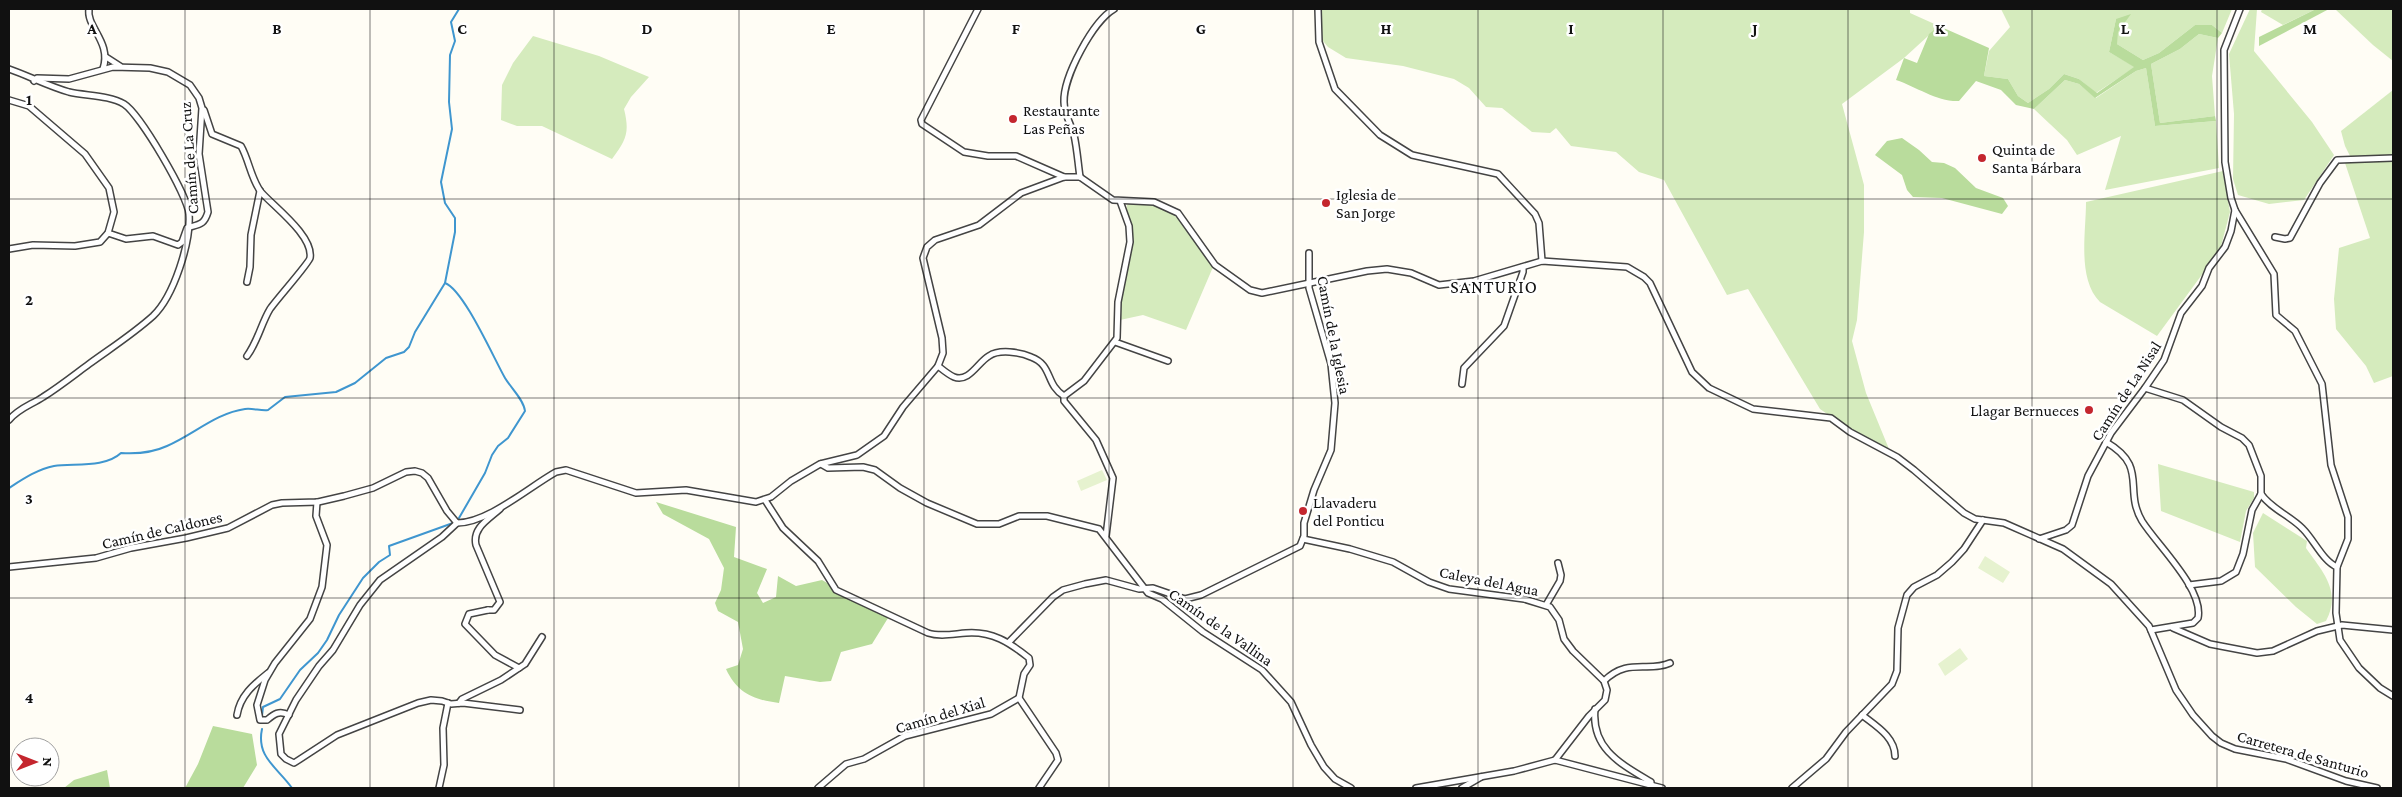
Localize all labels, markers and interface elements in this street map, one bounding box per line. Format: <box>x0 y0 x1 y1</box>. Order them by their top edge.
text: A <box>86 20 97 37</box>
text: B <box>272 20 282 37</box>
text: C <box>457 20 467 37</box>
text: D <box>641 20 653 37</box>
text: E <box>826 20 836 37</box>
text: F <box>1012 20 1021 37</box>
text: G <box>1196 20 1206 37</box>
text: H <box>1381 20 1392 37</box>
text: I <box>1568 20 1574 37</box>
text: J <box>1750 20 1758 37</box>
text: K <box>1935 20 1946 37</box>
text: L <box>2121 20 2130 37</box>
text: M <box>2303 20 2317 37</box>
text: 1 <box>26 91 32 108</box>
street label: Camín de La Cruz <box>177 101 201 215</box>
place label: Restaurante Las Peñas <box>1023 102 1100 137</box>
marker: Restaurante Las Peñas <box>1007 113 1019 125</box>
place label: Quinta de Santa Bárbara <box>1992 141 2082 176</box>
marker: Quinta de Santa Bárbara <box>1976 152 1988 164</box>
place label: Iglesia de San Jorge <box>1336 186 1396 222</box>
marker: Iglesia de San Jorge <box>1320 197 1332 209</box>
street label: Camín de la Iglesia <box>1313 274 1354 396</box>
district label: SANTURIO <box>1450 277 1538 297</box>
text: 2 <box>25 291 33 308</box>
street label: Camín de La Nisal <box>2088 338 2164 444</box>
place label: Llagar Bernueces <box>1970 402 2079 420</box>
marker: Llagar Bernueces <box>2083 404 2095 416</box>
text: 3 <box>25 490 33 507</box>
place label: Llavaderu del Ponticu <box>1313 494 1385 529</box>
marker: Llavaderu del Ponticu <box>1297 505 1309 517</box>
street label: Camín de Caldones <box>100 508 224 552</box>
street label: Caleya del Agua <box>1438 563 1541 600</box>
street label: Camín de la Vallina <box>1166 585 1277 670</box>
text: 4 <box>25 689 34 706</box>
street label: Camín del Xial <box>893 693 987 737</box>
street label: Carretera de Santurio <box>2235 727 2371 781</box>
north arrow <box>10 737 60 787</box>
text: N <box>40 757 56 767</box>

